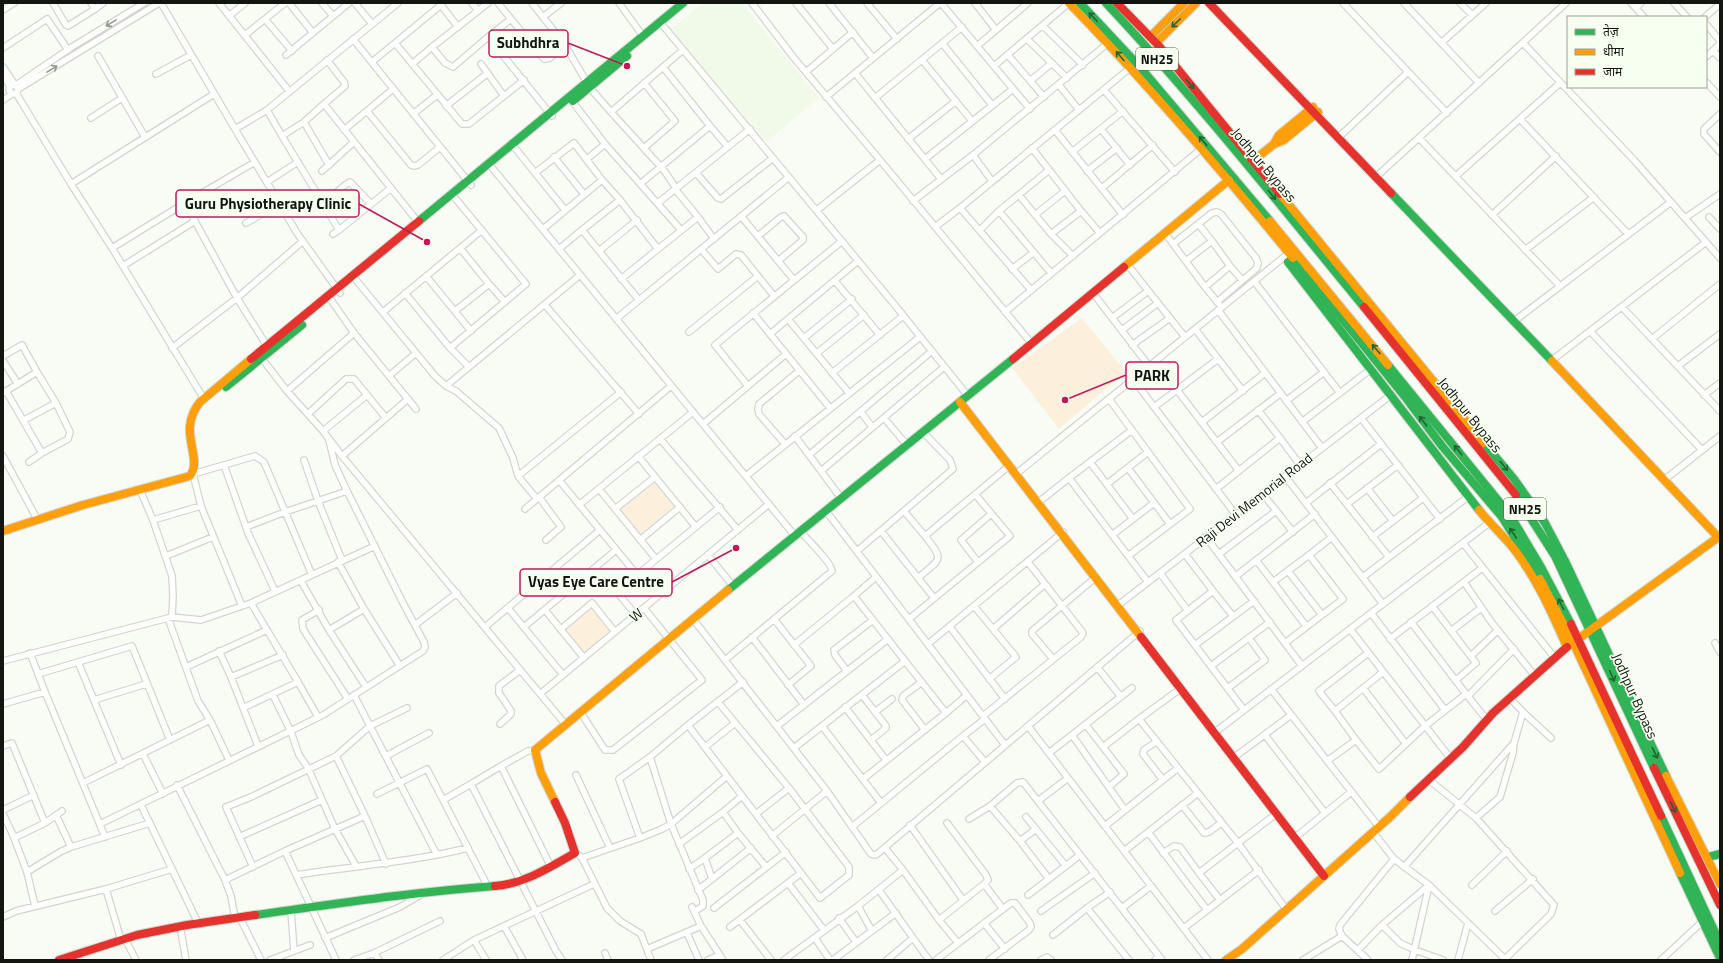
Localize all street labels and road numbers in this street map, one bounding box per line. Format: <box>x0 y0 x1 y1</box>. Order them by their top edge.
road number: NH25 <box>1136 48 1178 70</box>
street label: Jodhpur Bypass <box>1227 123 1302 207</box>
street label: Jodhpur Bypass <box>1433 372 1507 457</box>
street label: Raji Devi Memorial Road <box>1191 447 1317 552</box>
road number: NH25 <box>1504 498 1546 520</box>
street label: W <box>624 603 647 627</box>
street label: Jodhpur Bypass <box>1607 650 1664 742</box>

